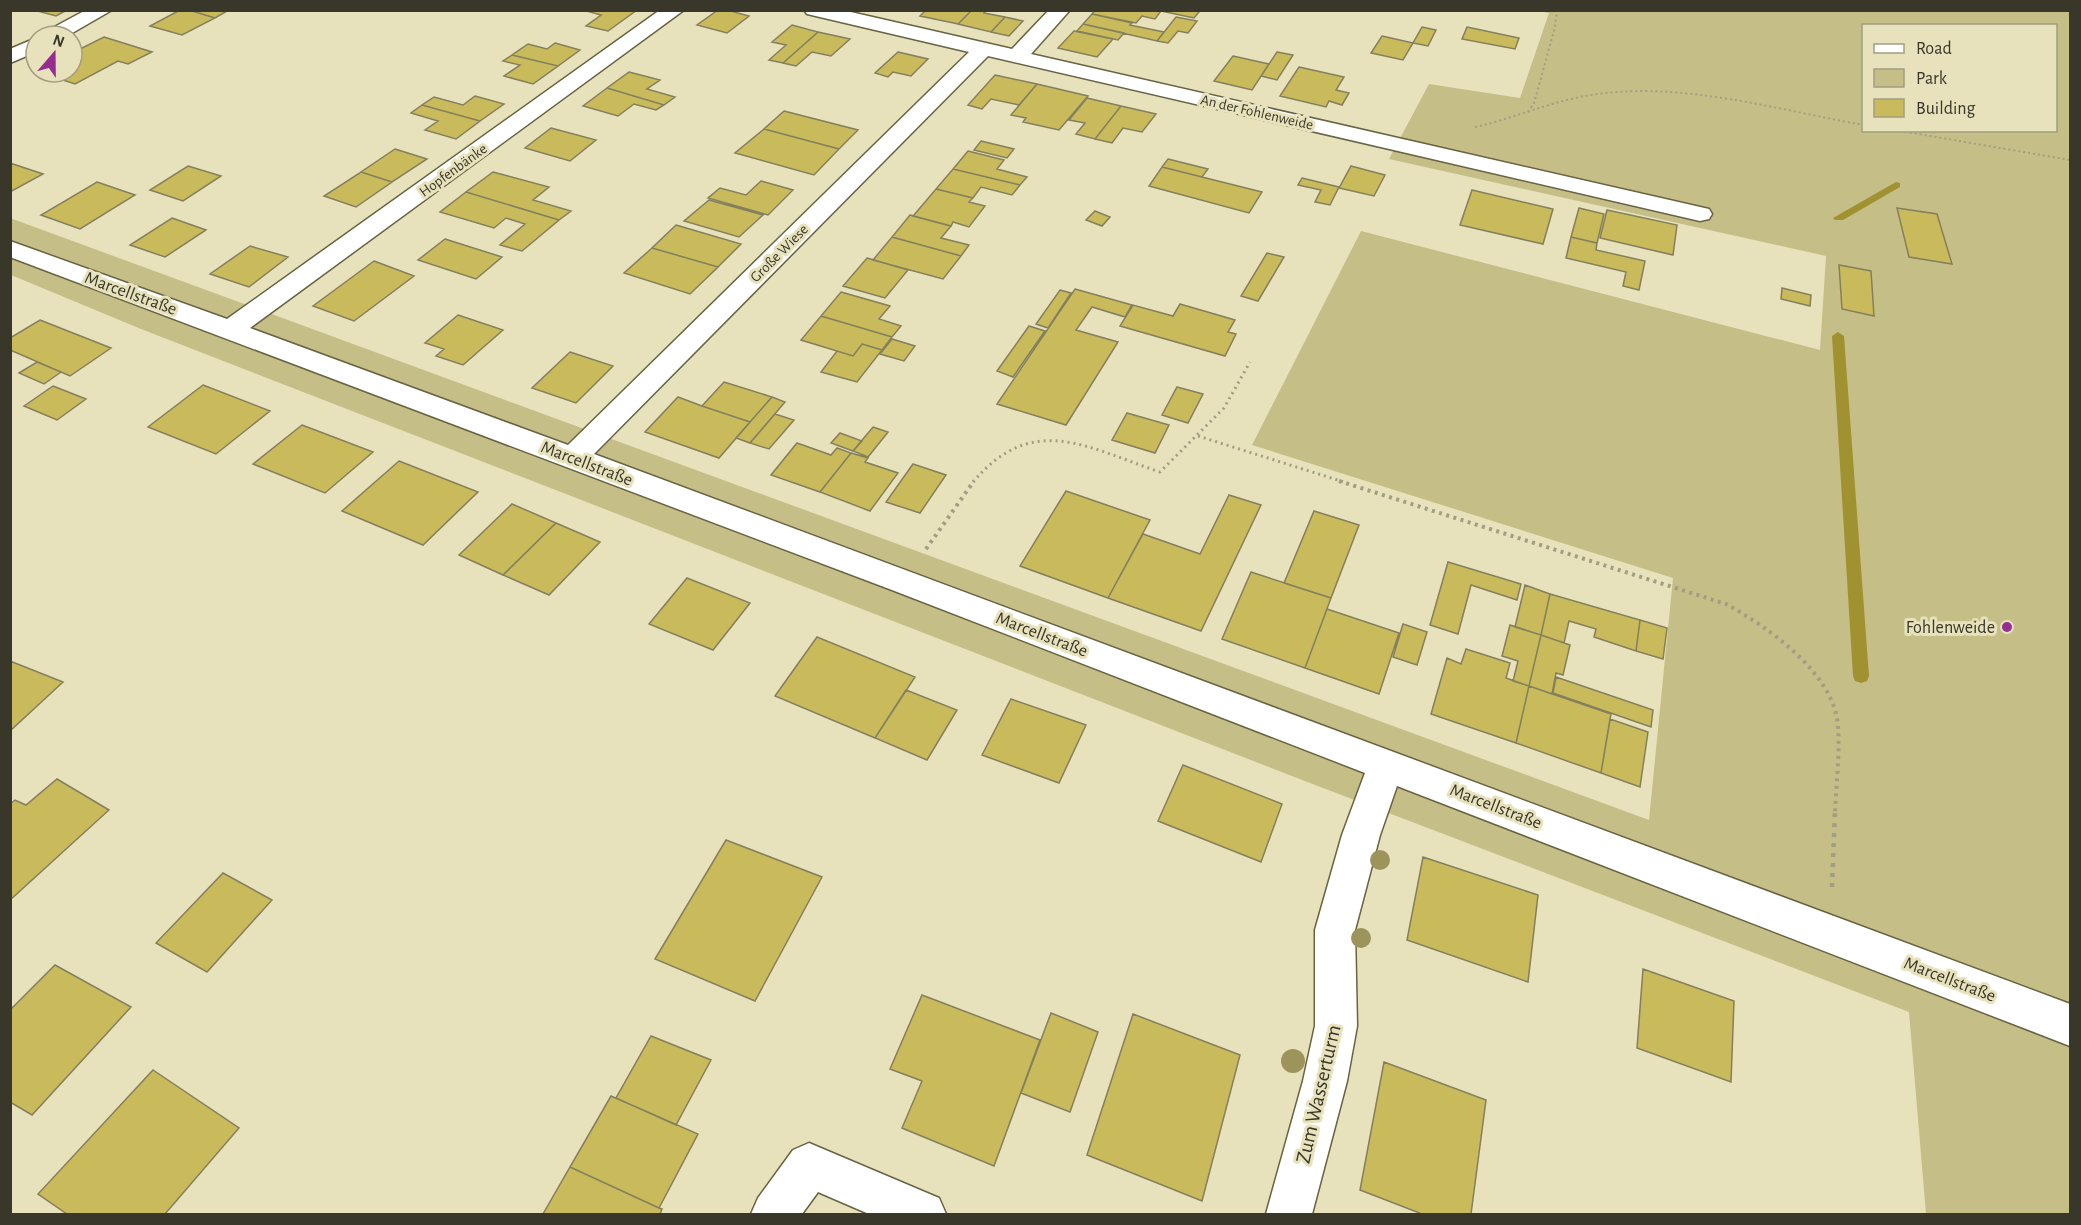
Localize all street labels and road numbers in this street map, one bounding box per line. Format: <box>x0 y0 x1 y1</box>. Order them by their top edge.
street label: An der Fohlenweide <box>1199 92 1315 133</box>
street label: Hopfenbänke <box>417 141 490 200</box>
street label: Große Wiese <box>748 222 811 285</box>
street label: Marcellstraße <box>82 269 179 319</box>
street label: Marcellstraße <box>538 438 635 490</box>
street label: Marcellstraße <box>993 609 1090 661</box>
street label: Marcellstraße <box>1447 781 1544 833</box>
street label: Marcellstraße <box>1901 954 1998 1006</box>
street label: Zum Wasserturm <box>1292 1023 1345 1165</box>

